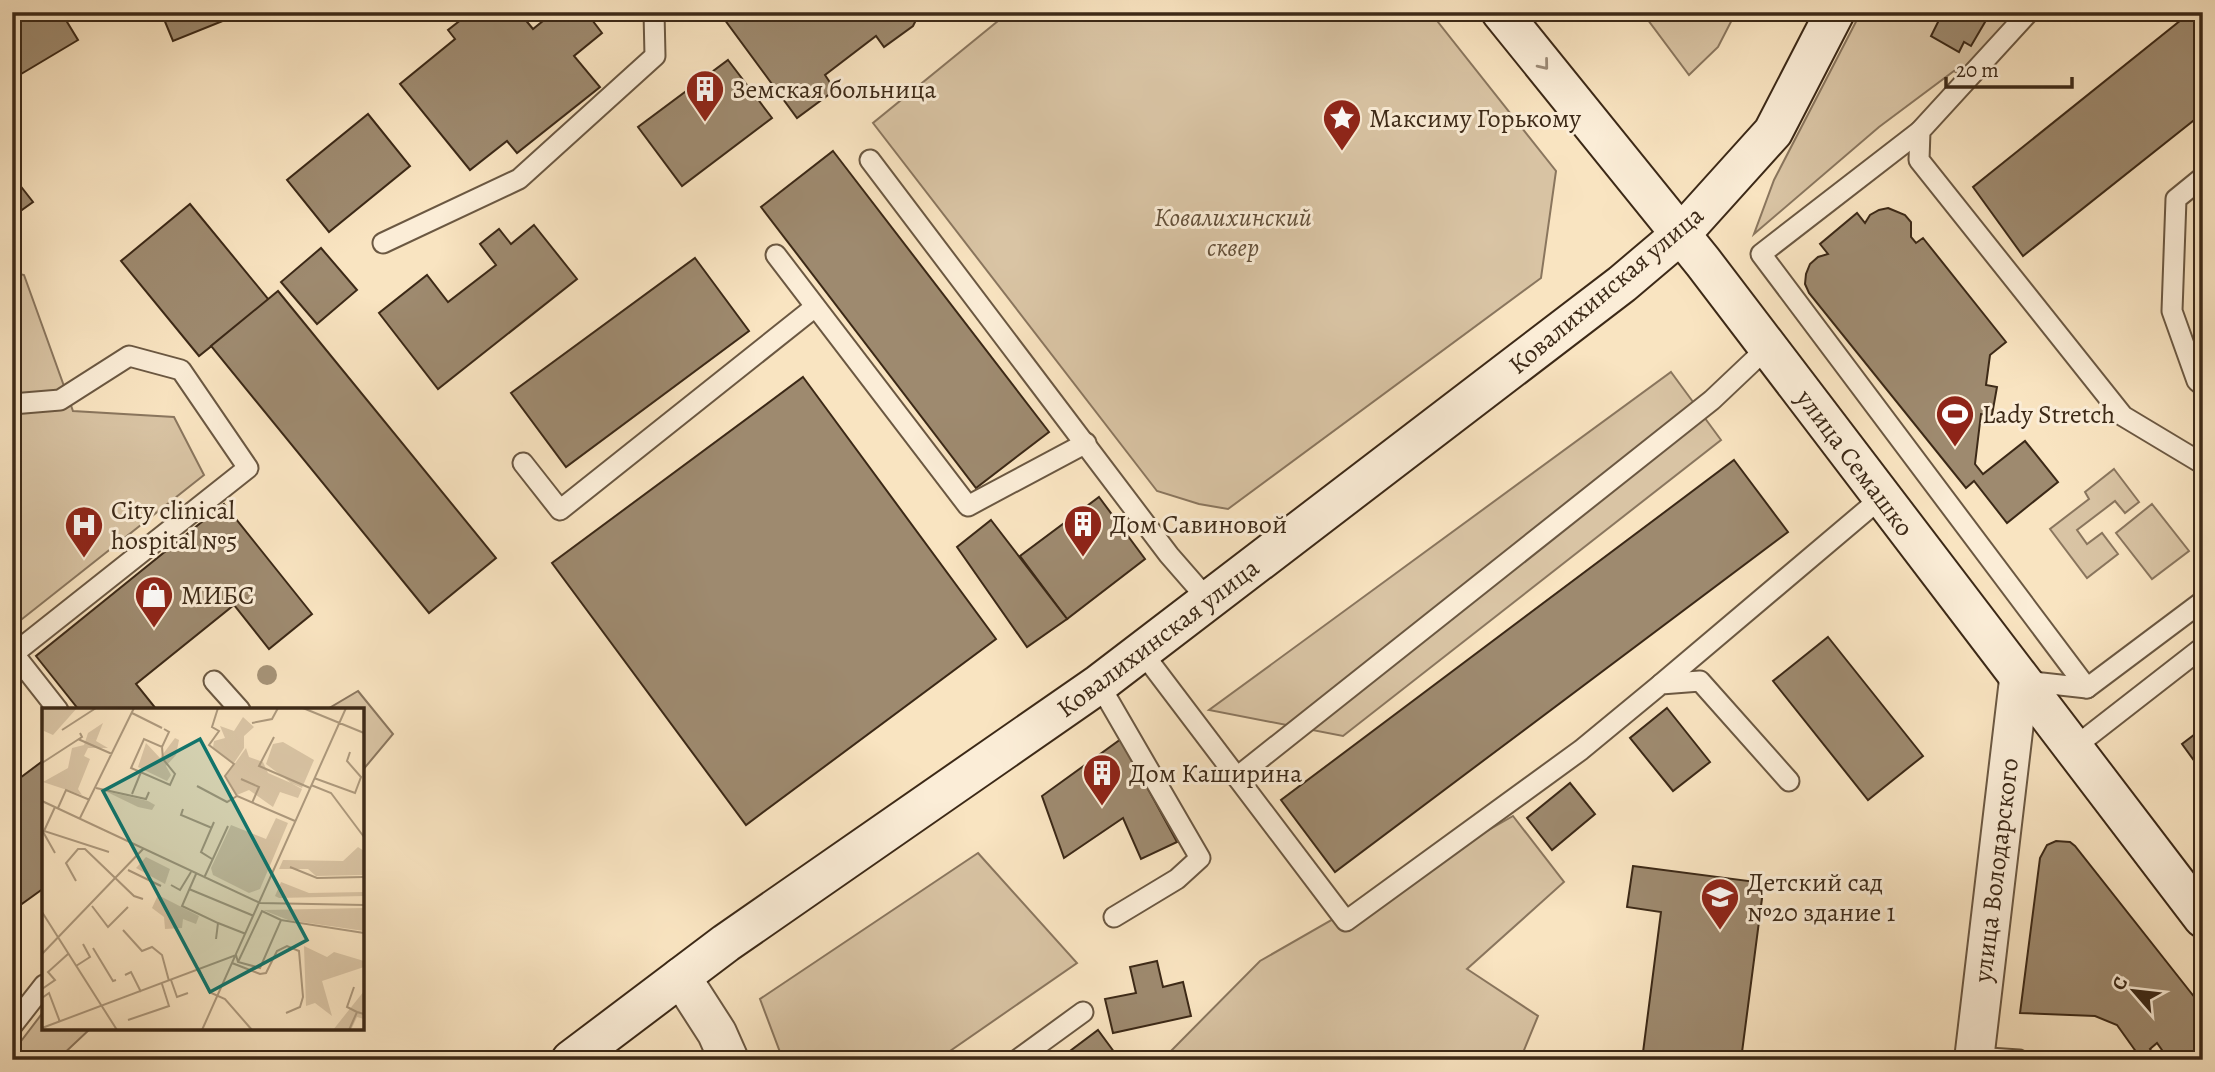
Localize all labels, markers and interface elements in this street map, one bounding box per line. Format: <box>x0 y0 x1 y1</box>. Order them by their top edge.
scale bar <box>1946 46 2072 90</box>
text: 20 m <box>1956 56 1999 84</box>
one-way arrow <box>1536 58 1549 70</box>
building icon: Земская больница <box>684 68 726 123</box>
place label: Земская больница <box>732 72 937 107</box>
place icon: Максиму Горькому <box>1321 97 1363 152</box>
place label: Максиму Горькому <box>1369 101 1581 136</box>
street label: Ковалихинская улица <box>1501 198 1711 382</box>
park label: Ковалихинский сквер <box>1154 200 1312 265</box>
street label: улица Семашко <box>1787 381 1922 544</box>
sports icon: Lady Stretch <box>1934 393 1976 448</box>
place label: Lady Stretch <box>1982 397 2115 432</box>
place label: City clinical hospital №5 <box>111 493 237 558</box>
building icon: Дом Савиновой <box>1062 503 1104 558</box>
hospital icon: City clinical hospital №5 <box>63 504 105 559</box>
place label: Дом Савиновой <box>1110 507 1287 542</box>
street label: Ковалихинская улица <box>1050 550 1266 726</box>
shop icon: МИБС <box>133 574 175 629</box>
place label: МИБС <box>181 578 254 613</box>
inset map <box>42 708 364 1030</box>
building icon: Дом Каширина <box>1081 752 1123 807</box>
place label: Дом Каширина <box>1129 756 1302 791</box>
street label: улица Володарского <box>1965 756 2027 985</box>
place label: Детский сад №20 здание 1 <box>1747 865 1895 930</box>
school or university icon: Детский сад №20 здание 1 <box>1699 876 1741 931</box>
north arrow <box>2100 956 2170 1026</box>
text: С <box>2106 972 2134 995</box>

